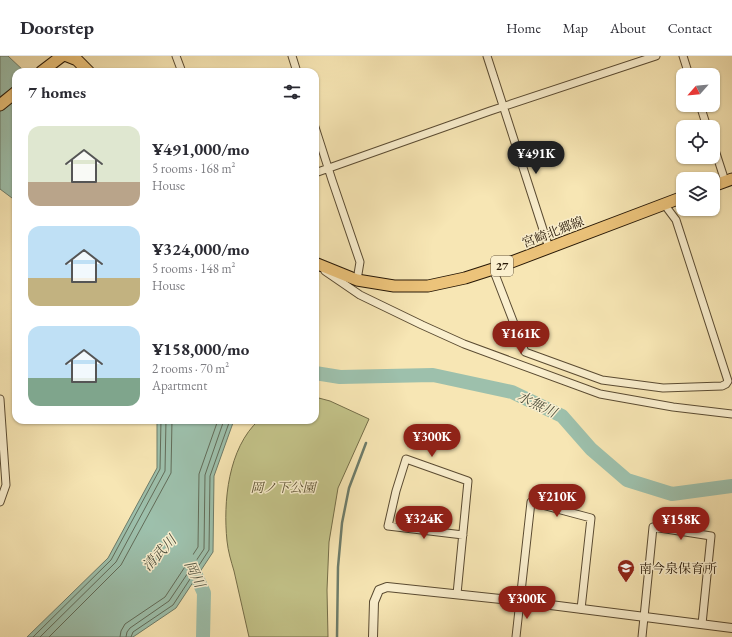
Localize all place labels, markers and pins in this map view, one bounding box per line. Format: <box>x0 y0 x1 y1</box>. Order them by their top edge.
pin: ¥491K <box>508 141 564 175</box>
pin: ¥161K <box>493 321 549 355</box>
pin: ¥300K <box>404 424 460 458</box>
pin: ¥210K <box>529 484 585 518</box>
pin: ¥324K <box>396 506 452 540</box>
pin: ¥158K <box>653 507 709 541</box>
school or university icon: 南今泉保育所 <box>616 558 636 583</box>
place label: 南今泉保育所 <box>639 560 717 577</box>
pin: ¥300K <box>499 586 555 620</box>

